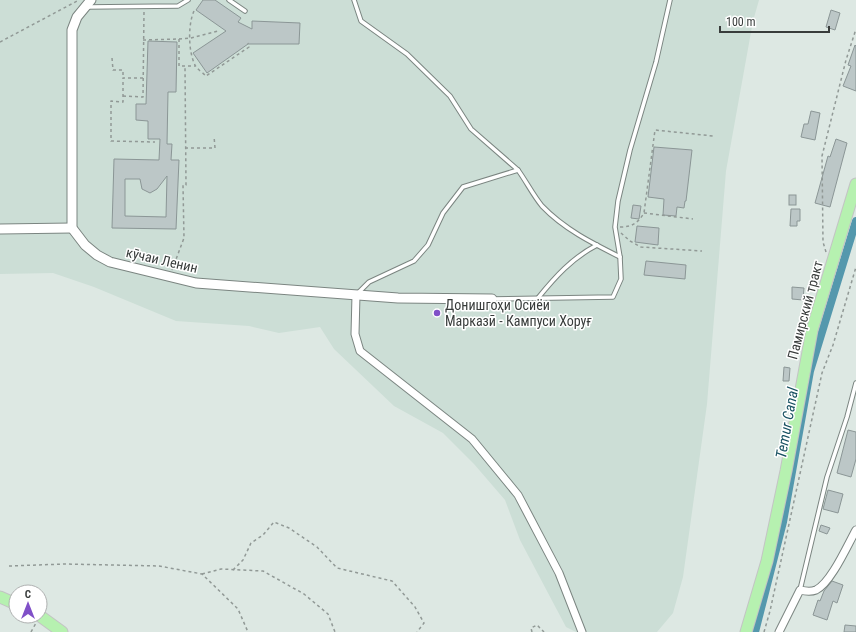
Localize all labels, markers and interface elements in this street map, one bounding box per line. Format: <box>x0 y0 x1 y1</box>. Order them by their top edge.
scale bar <box>720 8 829 34</box>
text: 100 m <box>726 15 756 29</box>
street label: кӯчаи Ленин <box>125 244 199 276</box>
street label: Памирский тракт <box>784 259 826 361</box>
place label: Донишгоҳи Осиёи Марказӣ - Кампуси Хоруғ <box>445 297 592 329</box>
marker: Донишгоҳи Осиёи Марказӣ - Кампуси Хоруғ <box>432 308 442 318</box>
water label: Temur Canal <box>772 385 802 460</box>
north arrow <box>8 584 48 624</box>
text: С <box>25 588 31 601</box>

